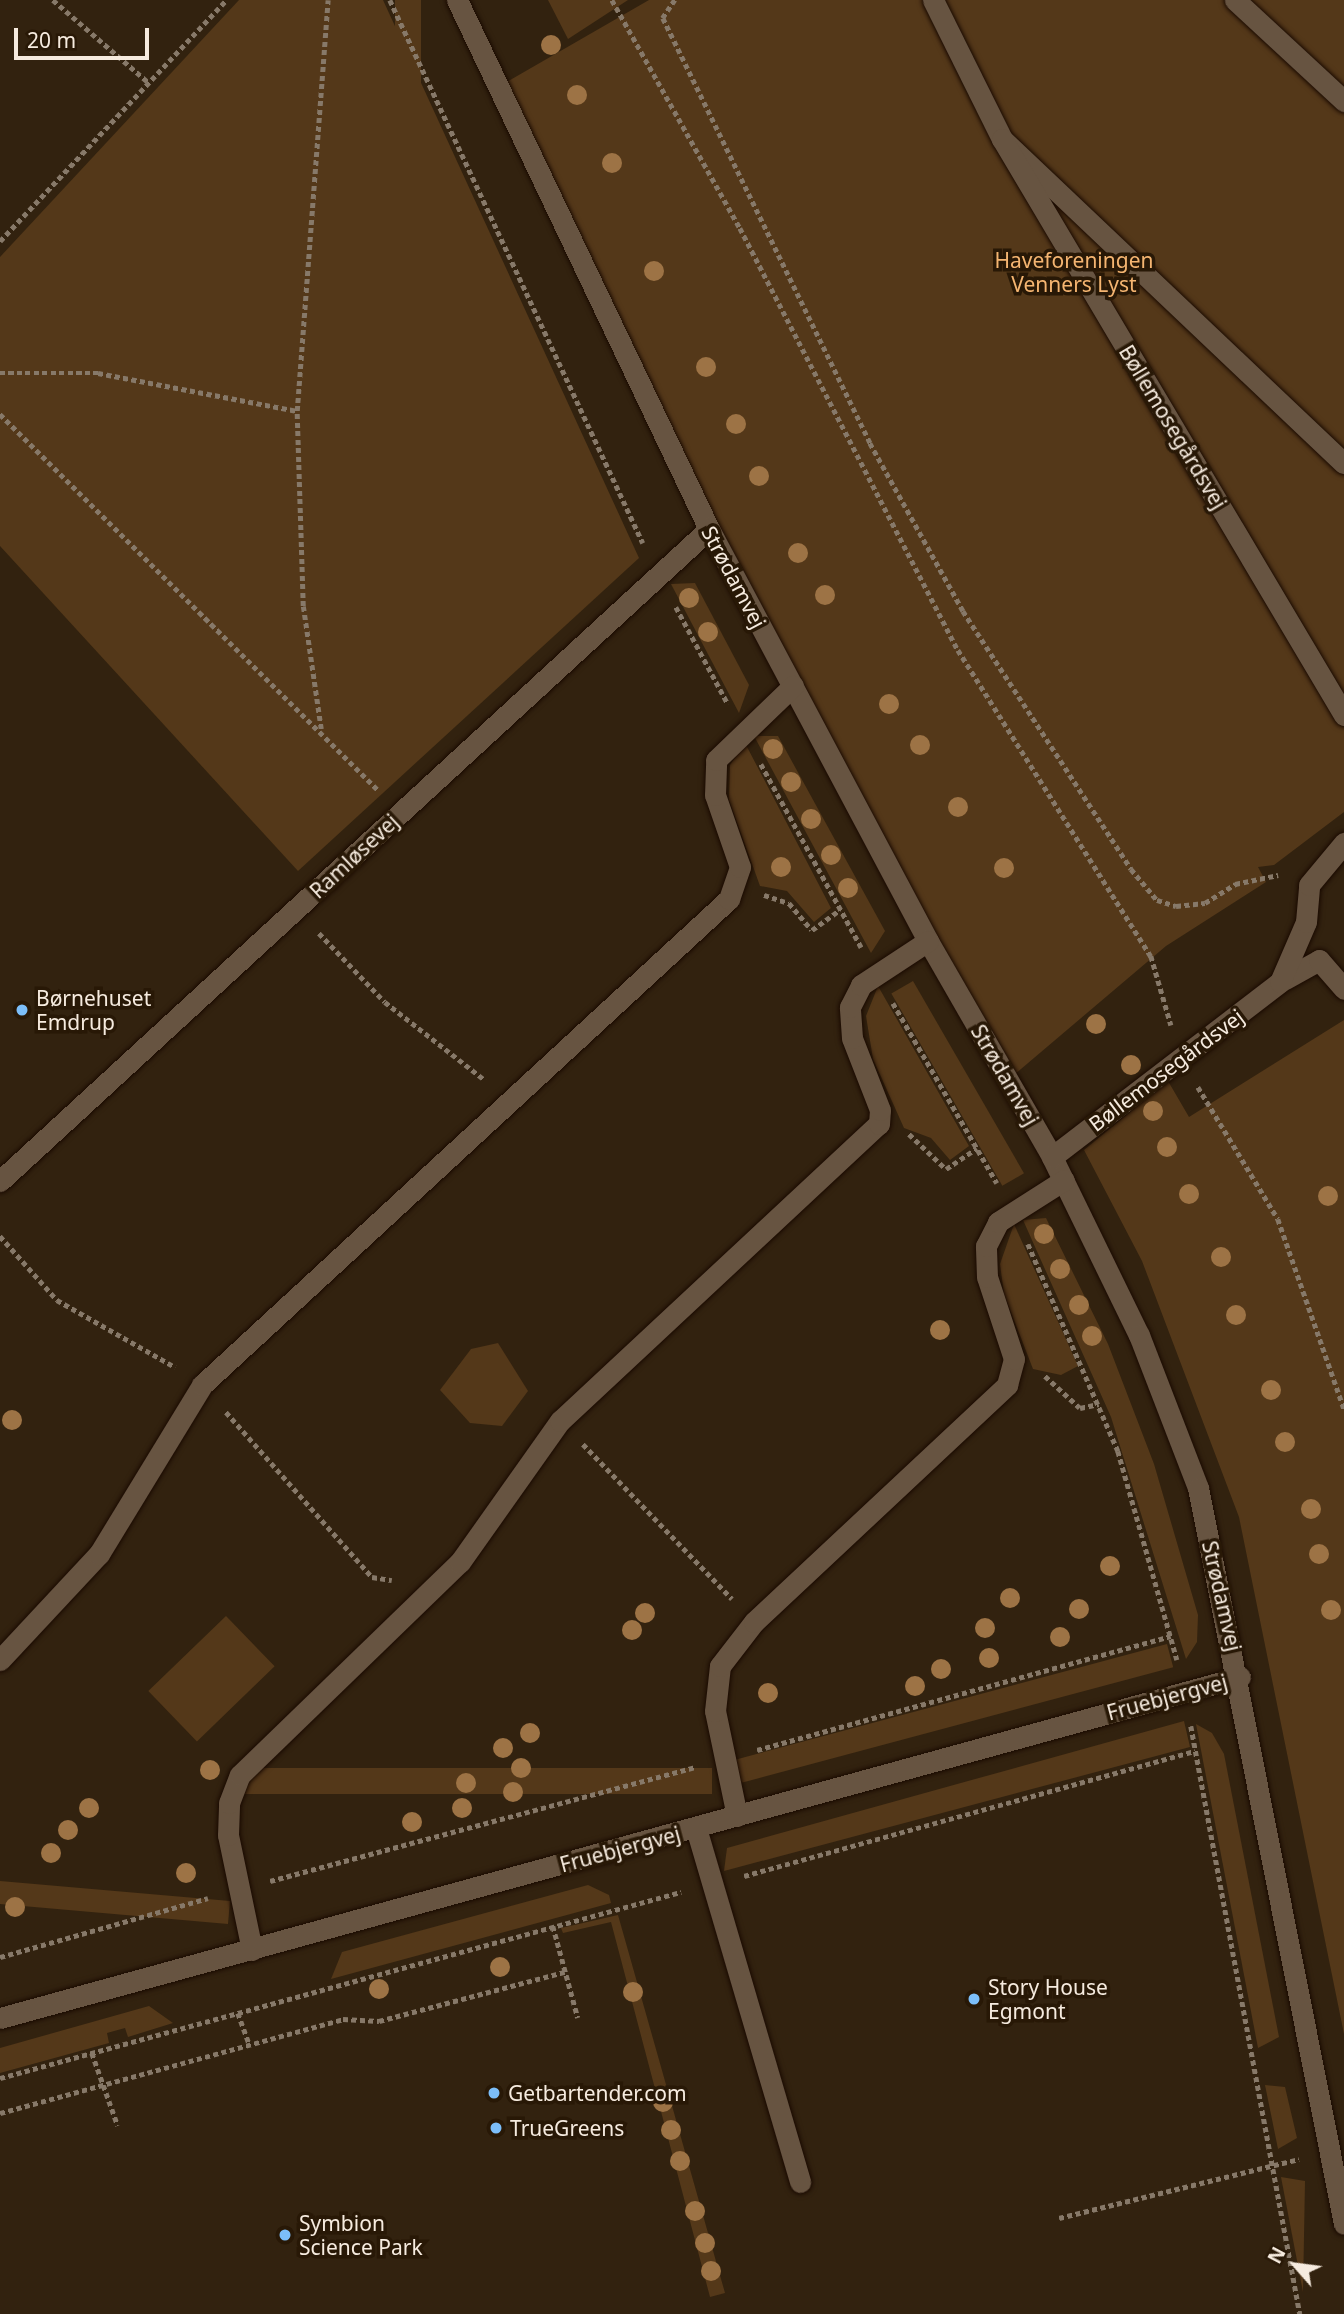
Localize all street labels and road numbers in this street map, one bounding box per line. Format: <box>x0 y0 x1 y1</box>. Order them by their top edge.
street label: Bøllemosegårdsvej <box>1114 340 1232 514</box>
street label: Strødamvej <box>697 521 771 633</box>
street label: Ramløsevej <box>304 809 404 903</box>
street label: Bøllemosegårdsvej <box>1084 1004 1248 1136</box>
street label: Strødamvej <box>966 1020 1044 1130</box>
street label: Strødamvej <box>1197 1538 1247 1654</box>
street label: Fruebjergvej <box>1104 1669 1230 1725</box>
street label: Fruebjergvej <box>557 1821 683 1877</box>

